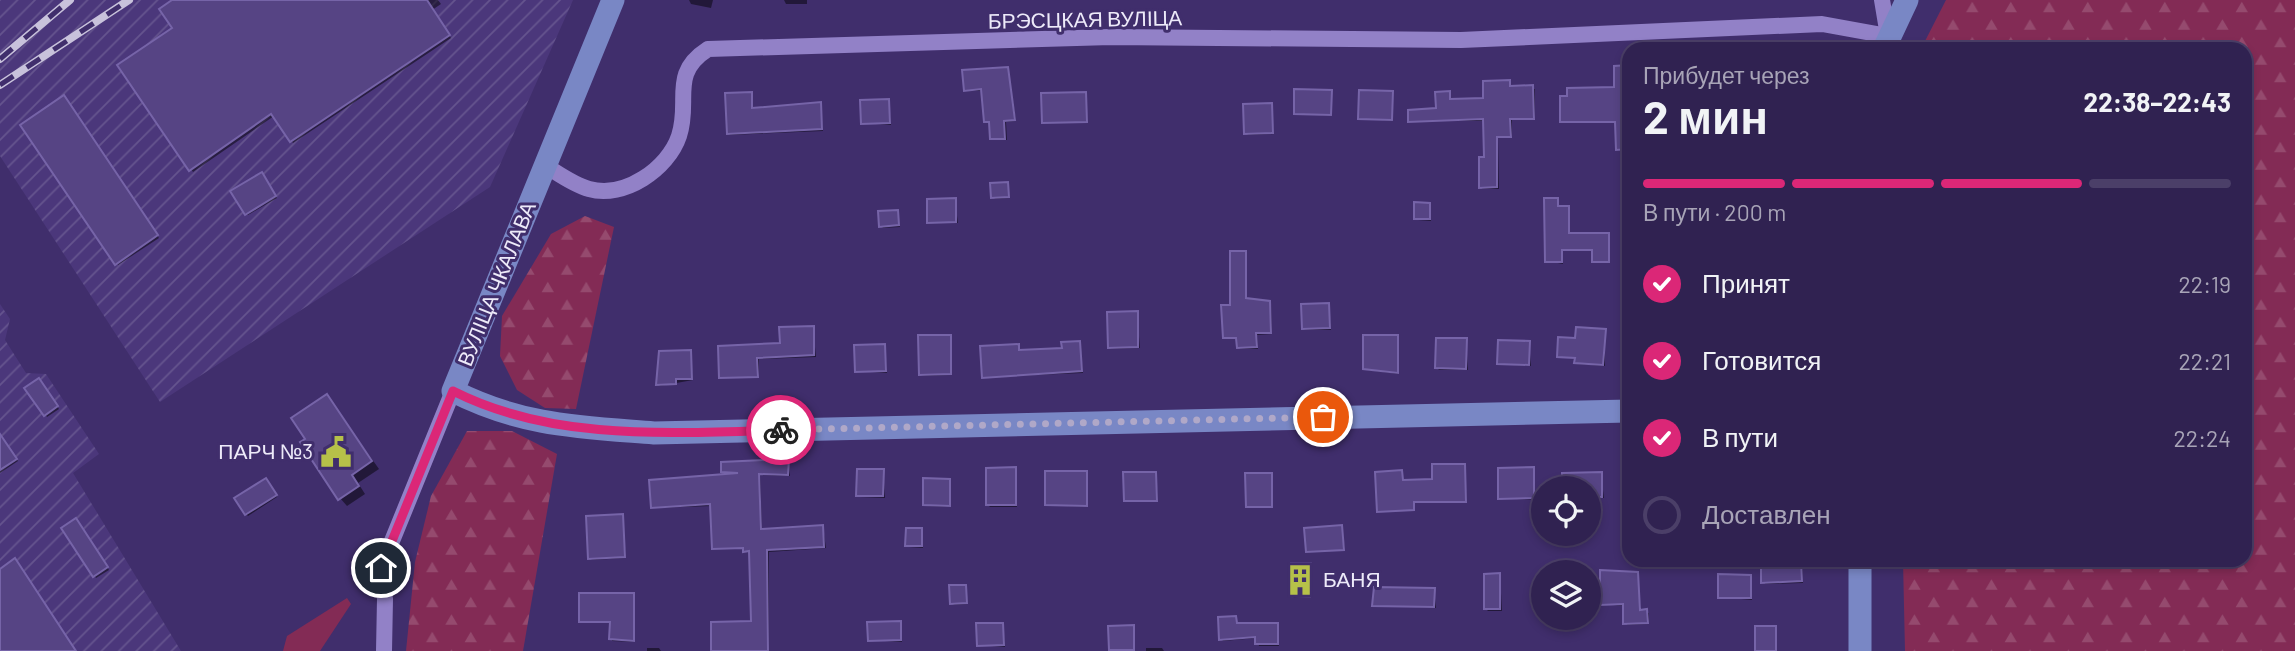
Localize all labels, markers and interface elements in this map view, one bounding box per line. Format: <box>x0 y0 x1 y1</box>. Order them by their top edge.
street label: БРЭСЦКАЯ ВУЛІЦА <box>988 4 1182 33</box>
text: Прибудет через <box>1643 61 1810 89</box>
text: 22:38–22:43 <box>2084 86 2231 117</box>
text: 2 мин <box>1643 88 1768 143</box>
street label: ВУЛІЦА ЧКАЛАВА <box>451 198 540 369</box>
text: В пути · 200 m <box>1643 198 1786 226</box>
icon: check <box>1643 265 1681 303</box>
text: Принят <box>1702 267 1790 298</box>
text: 22:19 <box>2179 270 2231 298</box>
icon: check <box>1643 342 1681 380</box>
text: Готовится <box>1702 344 1821 375</box>
text: 22:21 <box>2178 347 2231 375</box>
pin <box>1293 387 1353 447</box>
courier <box>746 395 816 465</box>
icon: bag <box>1304 398 1342 436</box>
icon: bike <box>762 411 800 449</box>
icon: check <box>1643 419 1681 457</box>
text: В пути <box>1702 421 1778 452</box>
text: 22:24 <box>2174 424 2231 452</box>
public building icon: ПАРЧ №3 <box>319 435 353 469</box>
place label: ПАРЧ №3 <box>218 438 313 463</box>
map controls <box>1531 476 1601 630</box>
button: locate <box>1531 476 1601 546</box>
text: Доставлен <box>1702 498 1831 529</box>
pin <box>351 538 411 598</box>
icon: home <box>362 549 400 587</box>
button: layers <box>1531 560 1601 630</box>
building icon: БАНЯ <box>1283 563 1317 597</box>
place label: БАНЯ <box>1323 566 1381 591</box>

